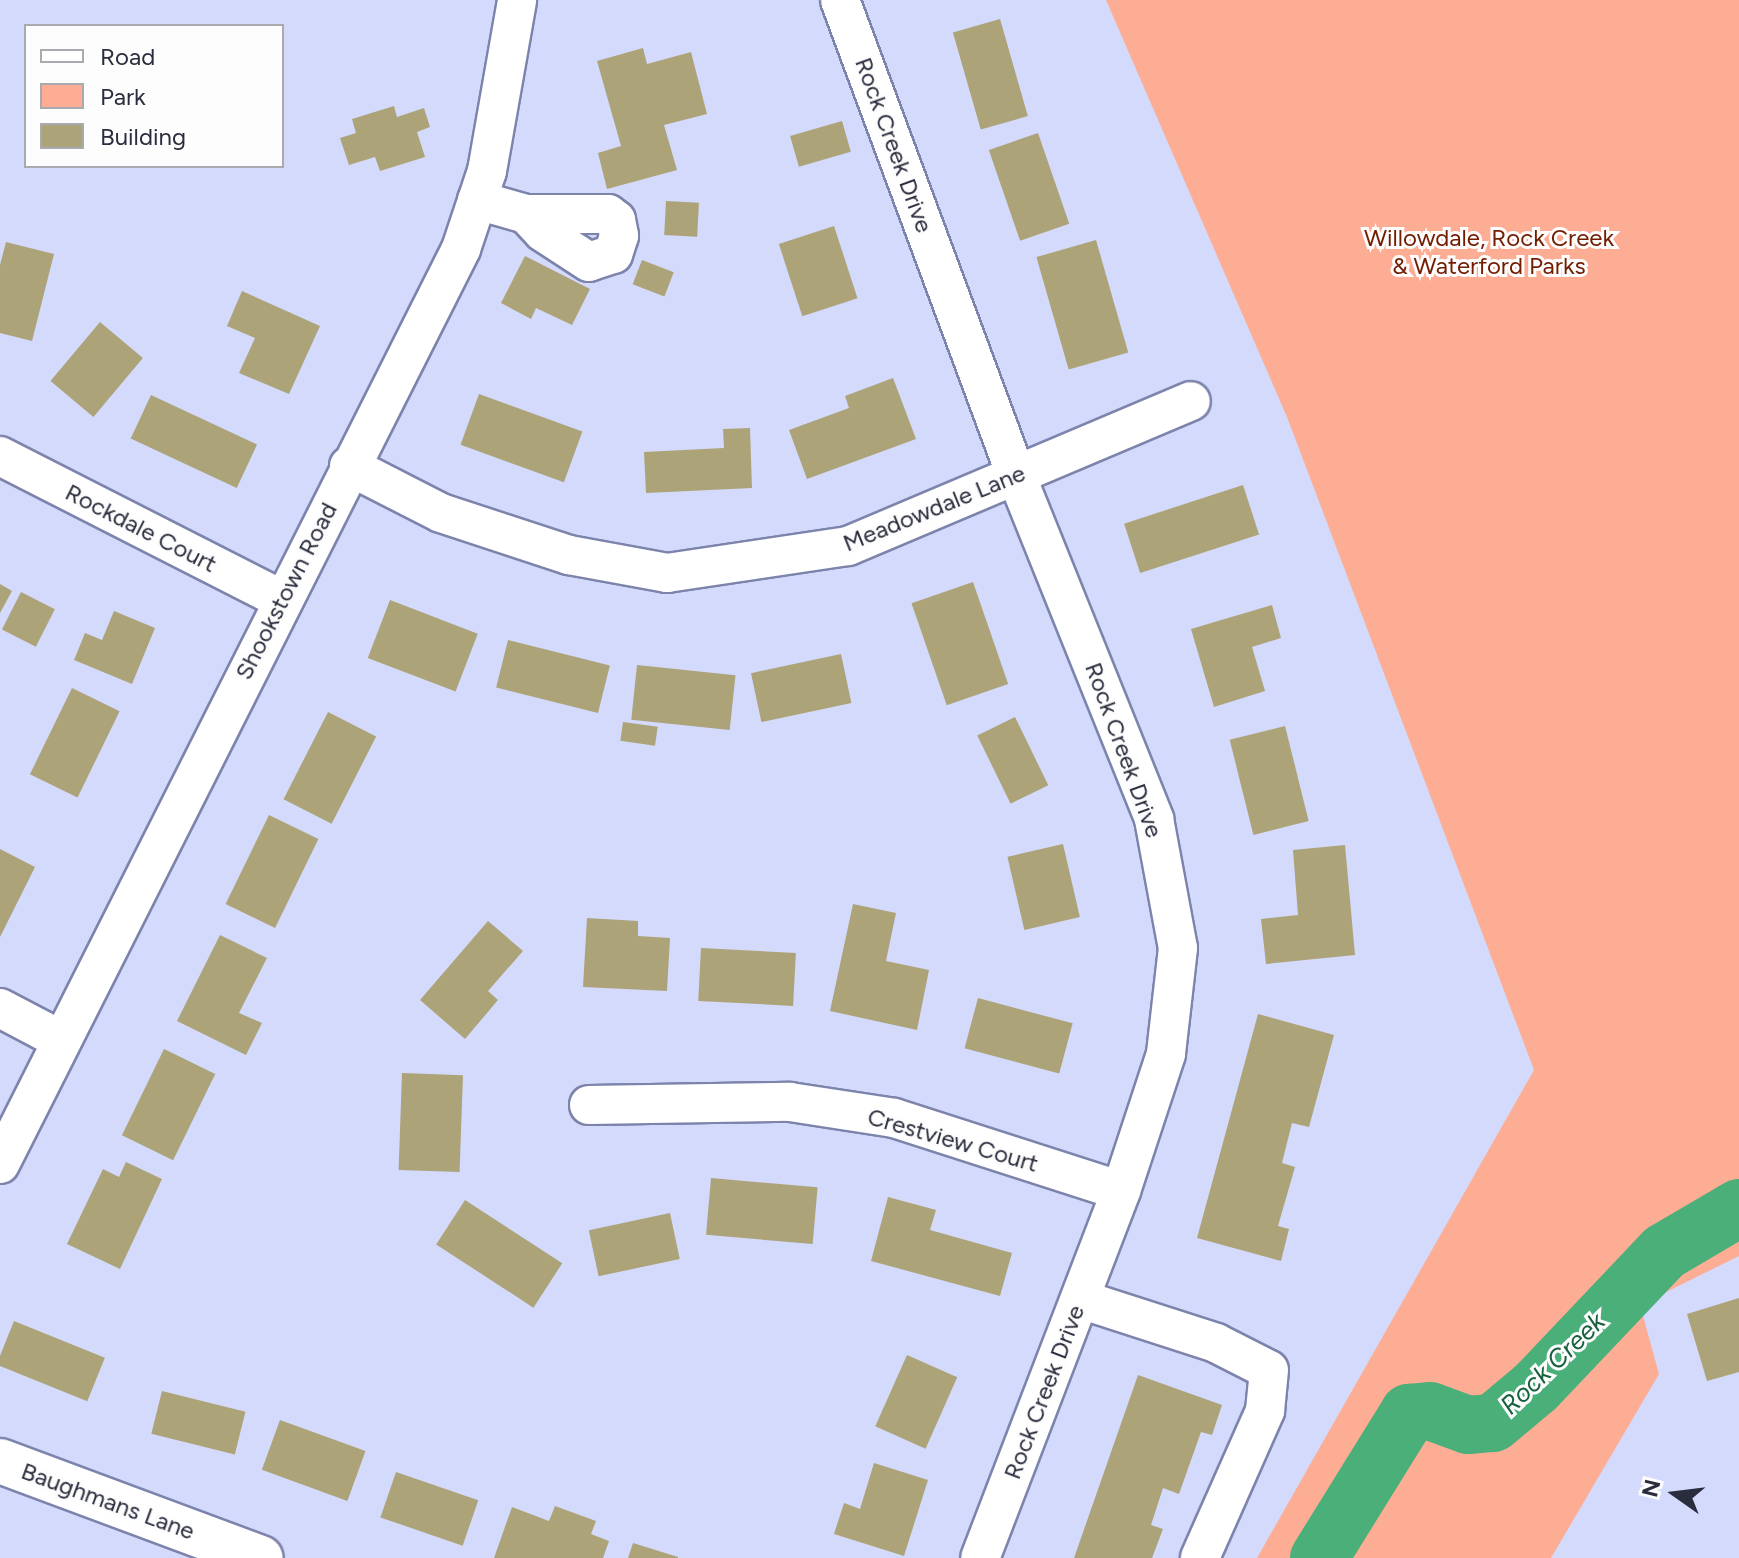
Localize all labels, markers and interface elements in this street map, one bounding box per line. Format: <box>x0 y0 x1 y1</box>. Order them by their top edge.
legend <box>24 24 284 168</box>
text: Road <box>100 42 155 71</box>
street label: Rock Creek Drive <box>849 54 939 236</box>
text: Park <box>100 82 146 111</box>
text: Building <box>100 122 186 151</box>
park label: Willowdale, Rock Creek & Waterford Parks <box>1364 224 1614 280</box>
street label: Meadowdale Lane <box>839 458 1029 558</box>
street label: Rockdale Court <box>61 478 221 578</box>
street label: Shookstown Road <box>229 498 343 684</box>
street label: Rock Creek Drive <box>1079 659 1169 841</box>
street label: Crestview Court <box>864 1102 1042 1178</box>
street label: Rock Creek Drive <box>998 1301 1090 1483</box>
water label: Rock Creek <box>1494 1307 1612 1421</box>
north arrow <box>1635 1454 1715 1534</box>
street label: Baughmans Lane <box>17 1456 199 1546</box>
text: N <box>1636 1477 1666 1500</box>

